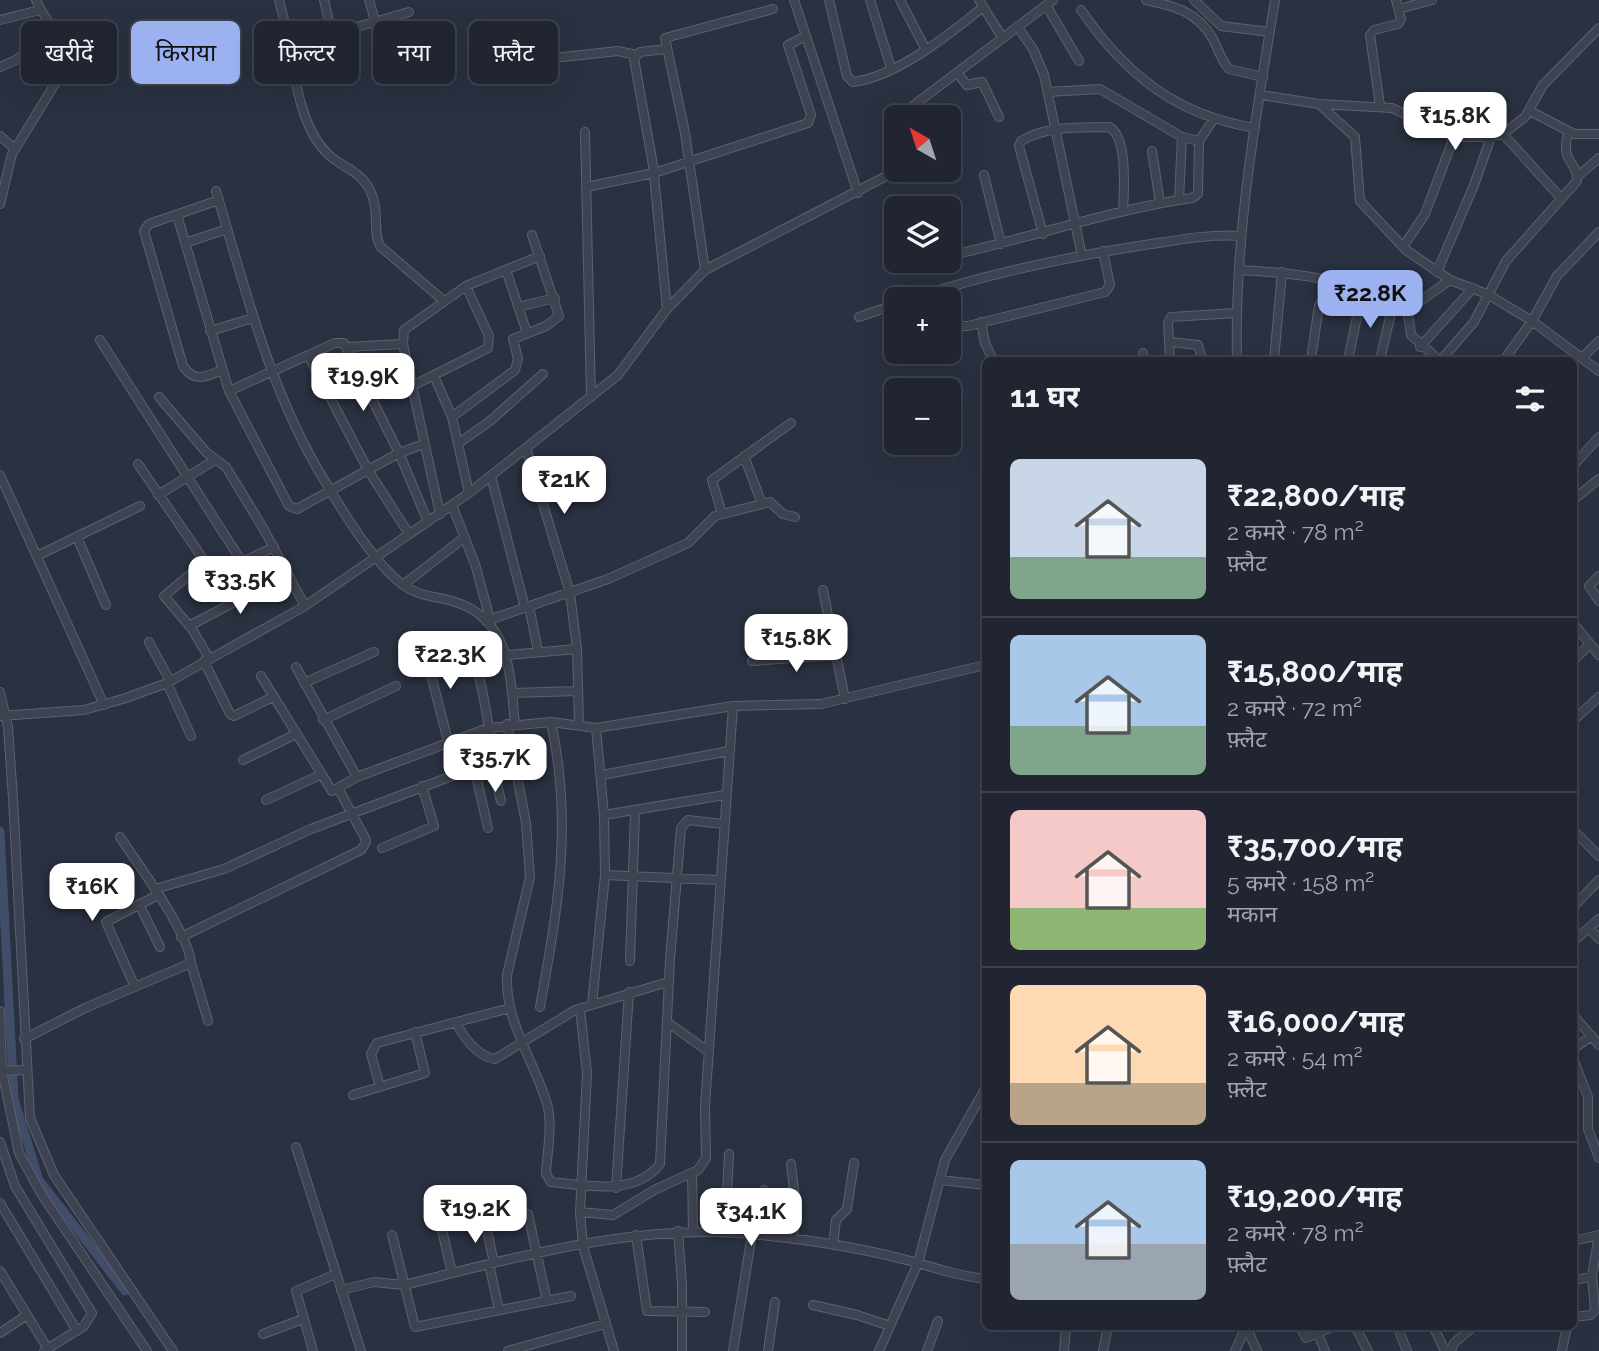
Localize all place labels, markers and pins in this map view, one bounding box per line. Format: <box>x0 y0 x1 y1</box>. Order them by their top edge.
pin: ₹15.8K <box>1398 92 1512 152</box>
pin: ₹22.8K <box>1313 270 1427 330</box>
pin: ₹19.9K <box>306 354 420 413</box>
pin: ₹21K <box>523 456 605 516</box>
pin: ₹33.5K <box>183 556 297 616</box>
pin: ₹15.8K <box>739 614 853 674</box>
pin: ₹22.3K <box>393 632 507 691</box>
pin: ₹35.7K <box>438 734 552 794</box>
pin: ₹16K <box>51 864 133 923</box>
pin: ₹19.2K <box>418 1186 532 1245</box>
pin: ₹34.1K <box>694 1188 808 1248</box>

